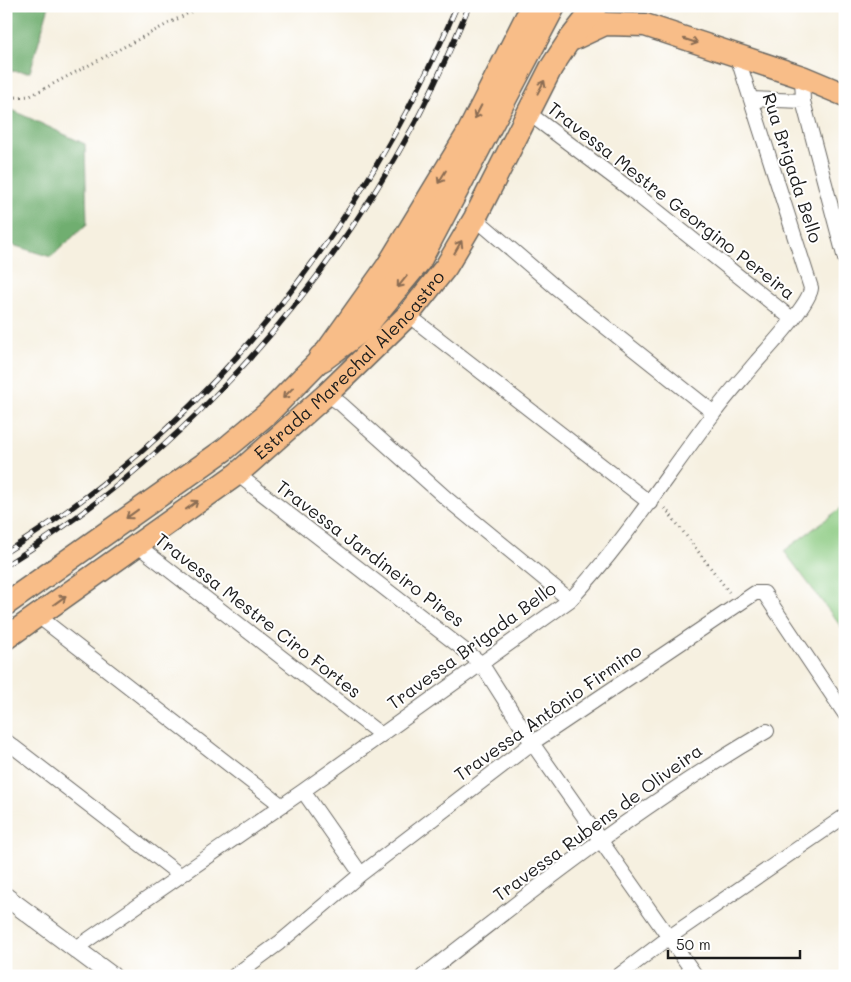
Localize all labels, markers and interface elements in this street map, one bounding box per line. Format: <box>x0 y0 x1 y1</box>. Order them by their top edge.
one-way arrow <box>683 37 699 46</box>
one-way arrow <box>536 80 546 95</box>
street label: Rua Brigada Bello <box>757 90 829 246</box>
street label: Travessa Mestre Georgino Pereira <box>543 96 800 305</box>
one-way arrow <box>473 104 482 119</box>
one-way arrow <box>436 169 446 183</box>
one-way arrow <box>453 240 463 254</box>
street label: Estrada Marechal Alencastro <box>248 265 450 465</box>
one-way arrow <box>396 276 407 289</box>
one-way arrow <box>282 387 294 399</box>
street label: Travessa Jardineiro Pires <box>272 474 470 632</box>
one-way arrow <box>185 500 199 510</box>
one-way arrow <box>125 509 139 519</box>
street label: Travessa Mestre Ciro Fortes <box>151 527 366 703</box>
street label: Travessa Brigada Bello <box>382 576 561 715</box>
one-way arrow <box>53 595 67 605</box>
street label: Travessa Antônio Firmino <box>449 638 646 786</box>
street label: Travessa Rubens de Oliveira <box>488 738 707 906</box>
scale bar <box>668 927 801 959</box>
text: 50 m <box>676 934 711 954</box>

